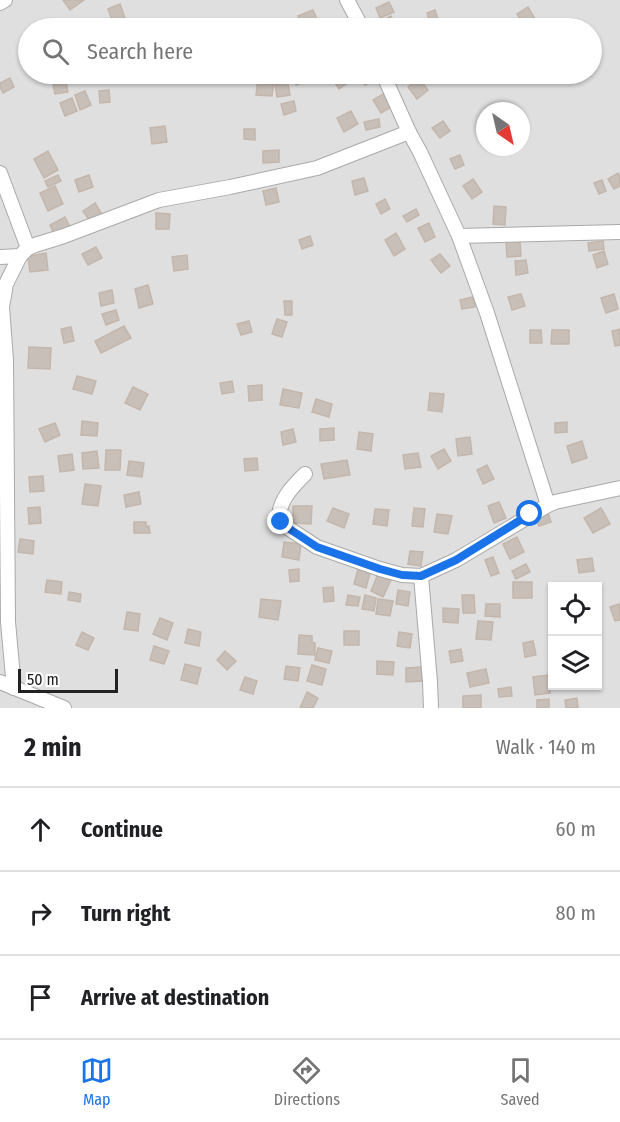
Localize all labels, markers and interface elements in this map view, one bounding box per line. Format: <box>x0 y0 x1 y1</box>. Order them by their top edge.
search box <box>18 18 602 84</box>
icon: search <box>39 35 72 68</box>
text: Search here <box>87 38 193 65</box>
north arrow <box>476 102 530 156</box>
route start <box>516 500 542 526</box>
route end <box>267 508 293 534</box>
map controls <box>548 582 602 690</box>
button: locate <box>548 582 602 636</box>
button: layers <box>548 636 602 690</box>
scale bar <box>18 666 118 694</box>
text: 50 m <box>27 670 59 689</box>
text: 2 min <box>24 732 82 763</box>
text: Walk · 140 m <box>496 735 596 759</box>
icon: ahead <box>24 813 57 846</box>
text: Continue <box>81 816 163 843</box>
text: 60 m <box>556 817 596 841</box>
icon: right <box>24 897 57 930</box>
text: Turn right <box>81 900 170 927</box>
text: 80 m <box>556 901 596 925</box>
icon: arrive <box>24 981 57 1014</box>
text: Arrive at destination <box>81 984 269 1011</box>
tab: Map <box>80 1054 113 1109</box>
tab: Directions <box>274 1054 340 1109</box>
tab: Saved <box>501 1054 540 1109</box>

